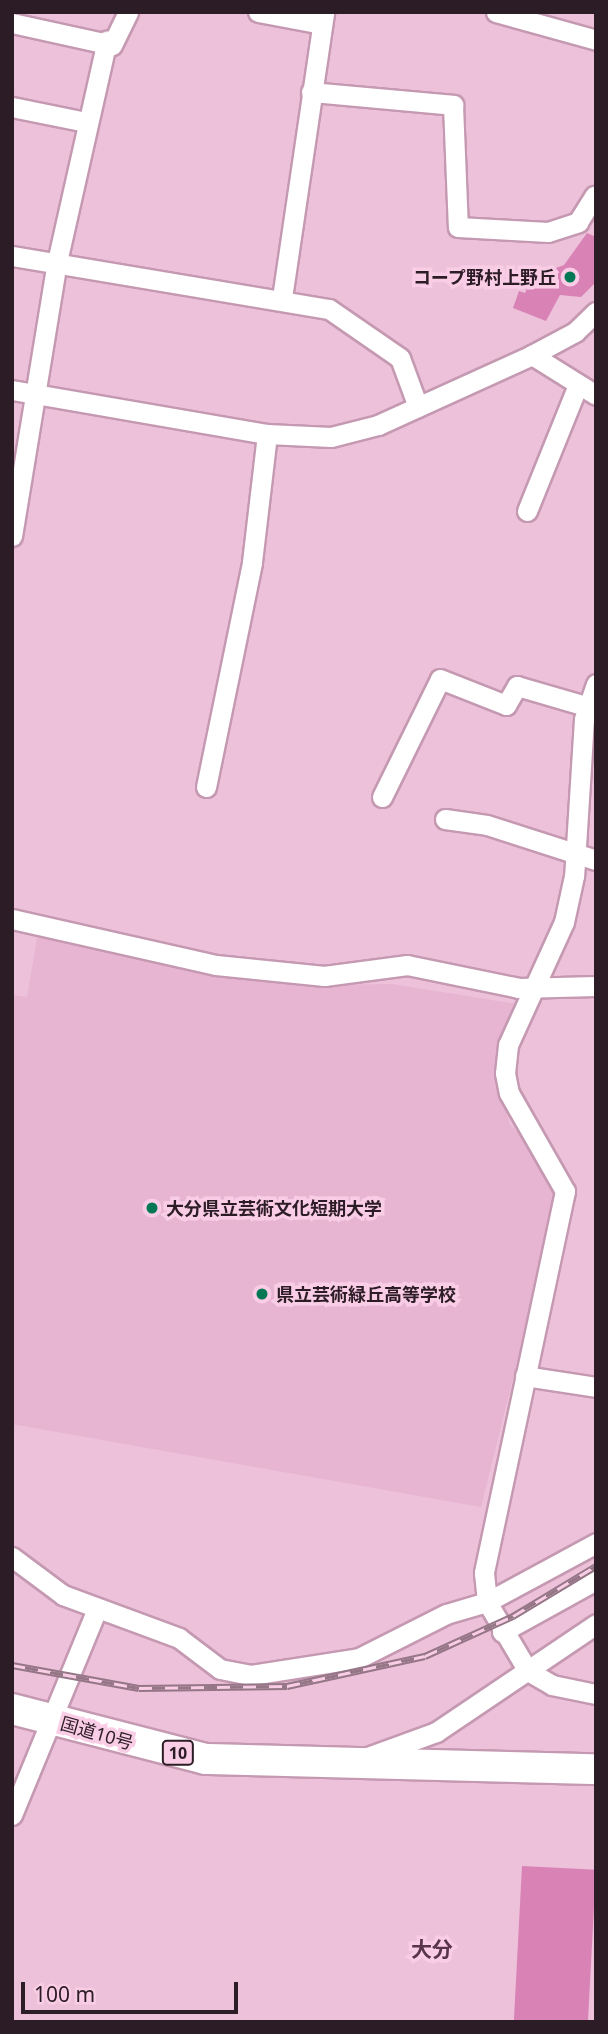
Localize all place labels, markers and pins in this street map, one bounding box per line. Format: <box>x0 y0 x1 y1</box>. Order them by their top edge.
place label: コープ野村上野丘 <box>412 266 556 288</box>
marker: コープ野村上野丘 <box>562 269 578 285</box>
place label: 大分県立芸術文化短期大学 <box>166 1197 382 1219</box>
marker: 大分県立芸術文化短期大学 <box>144 1200 160 1216</box>
place label: 県立芸術緑丘高等学校 <box>276 1283 456 1305</box>
marker: 県立芸術緑丘高等学校 <box>254 1286 270 1302</box>

